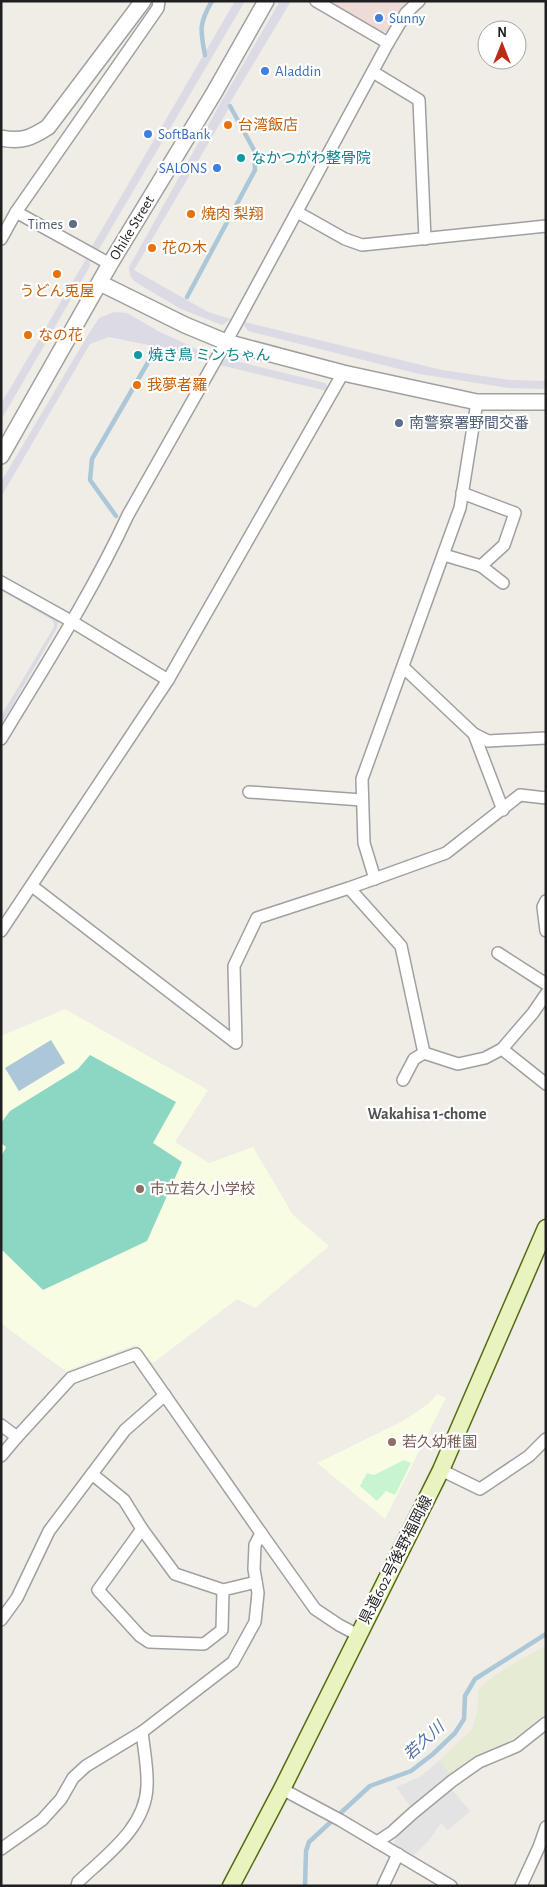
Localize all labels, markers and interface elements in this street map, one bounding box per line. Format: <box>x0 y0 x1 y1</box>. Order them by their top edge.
place label: Sunny <box>389 11 426 26</box>
marker: Sunny <box>373 12 385 24</box>
north arrow <box>477 20 527 70</box>
text: N <box>497 26 507 40</box>
place label: Aladdin <box>275 64 321 79</box>
marker: Aladdin <box>259 65 271 77</box>
place label: 台湾飯店 <box>238 117 298 133</box>
marker: 台湾飯店 <box>222 119 234 131</box>
place label: SoftBank <box>158 127 211 142</box>
marker: SoftBank <box>142 128 154 140</box>
place label: なかつがわ整骨院 <box>251 150 371 166</box>
marker: なかつがわ整骨院 <box>235 152 247 164</box>
place label: SALONS <box>159 161 207 176</box>
marker: SALONS <box>211 162 223 174</box>
street label: Ohike Street <box>107 193 157 263</box>
place label: 焼肉 梨翔 <box>201 206 263 222</box>
marker: 焼肉 梨翔 <box>185 208 197 220</box>
place label: Times <box>28 217 63 232</box>
marker: Times <box>67 218 79 230</box>
place label: 花の木 <box>162 240 207 256</box>
marker: 花の木 <box>146 242 158 254</box>
marker: うどん兎屋 <box>51 268 63 280</box>
place label: うどん兎屋 <box>19 283 95 299</box>
place label: なの花 <box>38 327 83 343</box>
marker: なの花 <box>22 329 34 341</box>
place label: 焼き鳥 ミンちゃん <box>148 347 270 363</box>
marker: 焼き鳥 ミンちゃん <box>132 349 144 361</box>
place label: 我夢者羅 <box>147 377 207 393</box>
marker: 我夢者羅 <box>131 379 143 391</box>
place label: 南警察署野間交番 <box>409 415 529 431</box>
marker: 南警察署野間交番 <box>393 417 405 429</box>
district label: Wakahisa 1-chome <box>367 1106 487 1122</box>
place label: 市立若久小学校 <box>150 1181 255 1197</box>
marker: 市立若久小学校 <box>134 1183 146 1195</box>
place label: 若久幼稚園 <box>402 1434 477 1450</box>
marker: 若久幼稚園 <box>386 1436 398 1448</box>
street label: 県道602号後野福岡線 <box>356 1493 435 1627</box>
water label: 若久川 <box>400 1717 448 1763</box>

